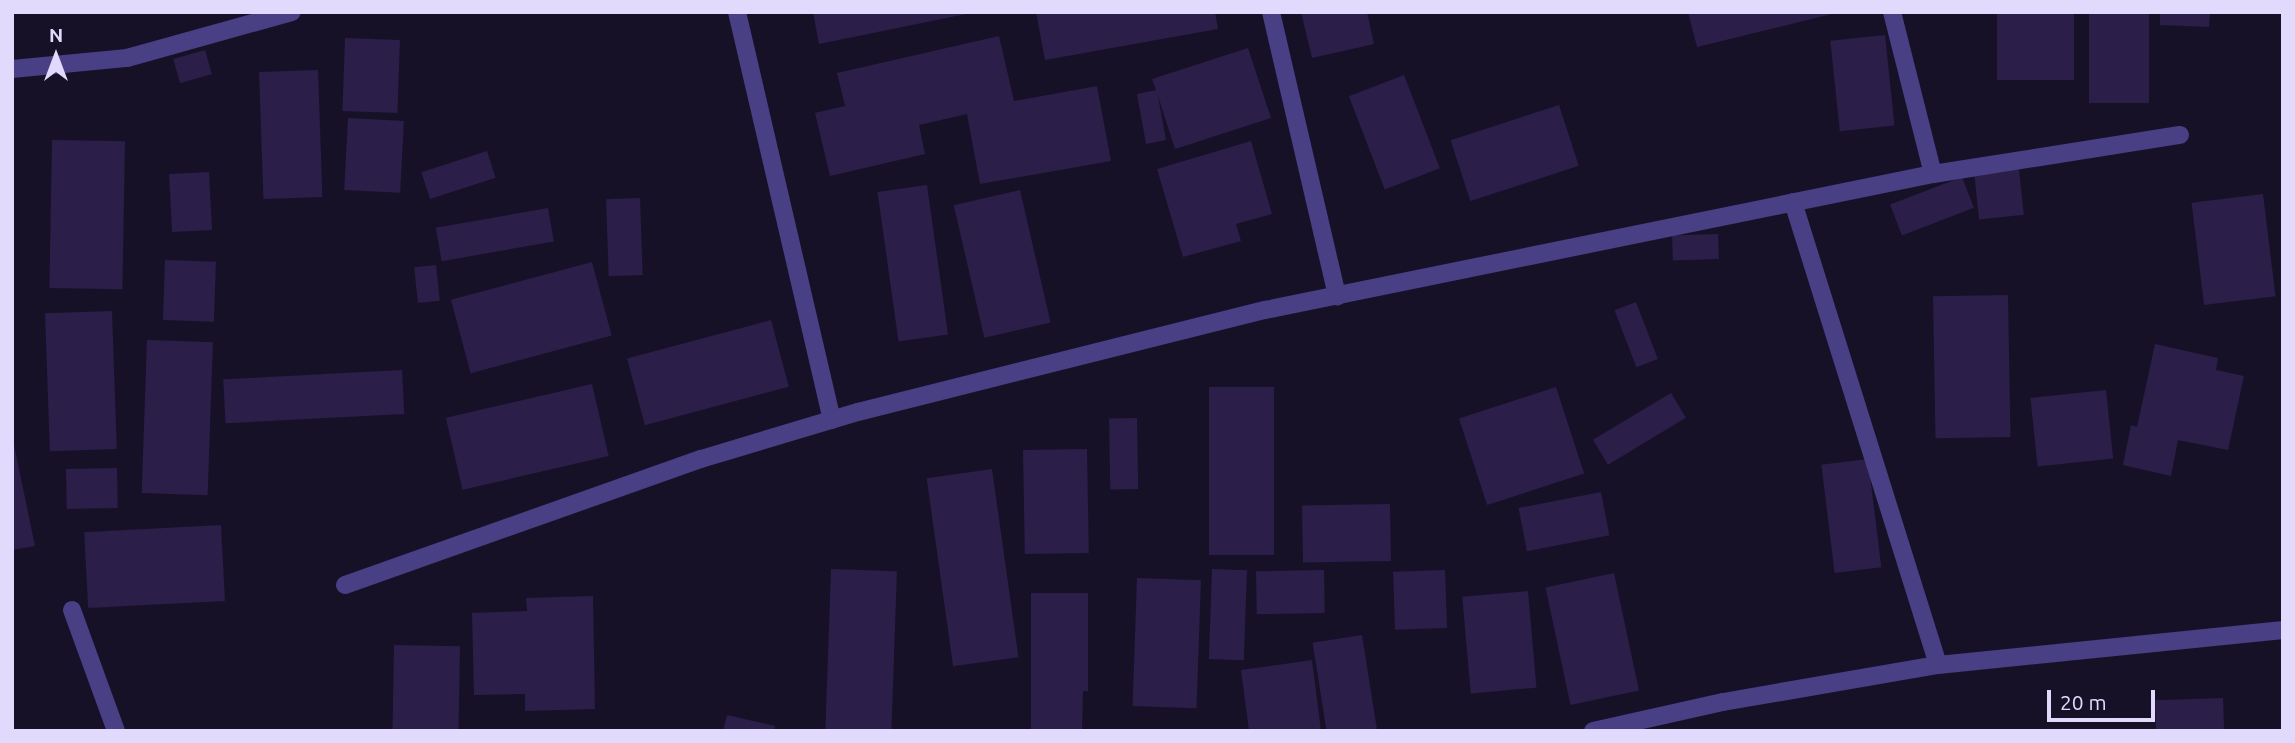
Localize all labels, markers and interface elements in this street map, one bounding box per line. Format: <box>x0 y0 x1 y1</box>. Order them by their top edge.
north arrow <box>21 21 91 91</box>
text: N <box>49 24 63 46</box>
scale bar <box>2050 676 2158 720</box>
text: 20 m <box>2060 690 2107 714</box>

